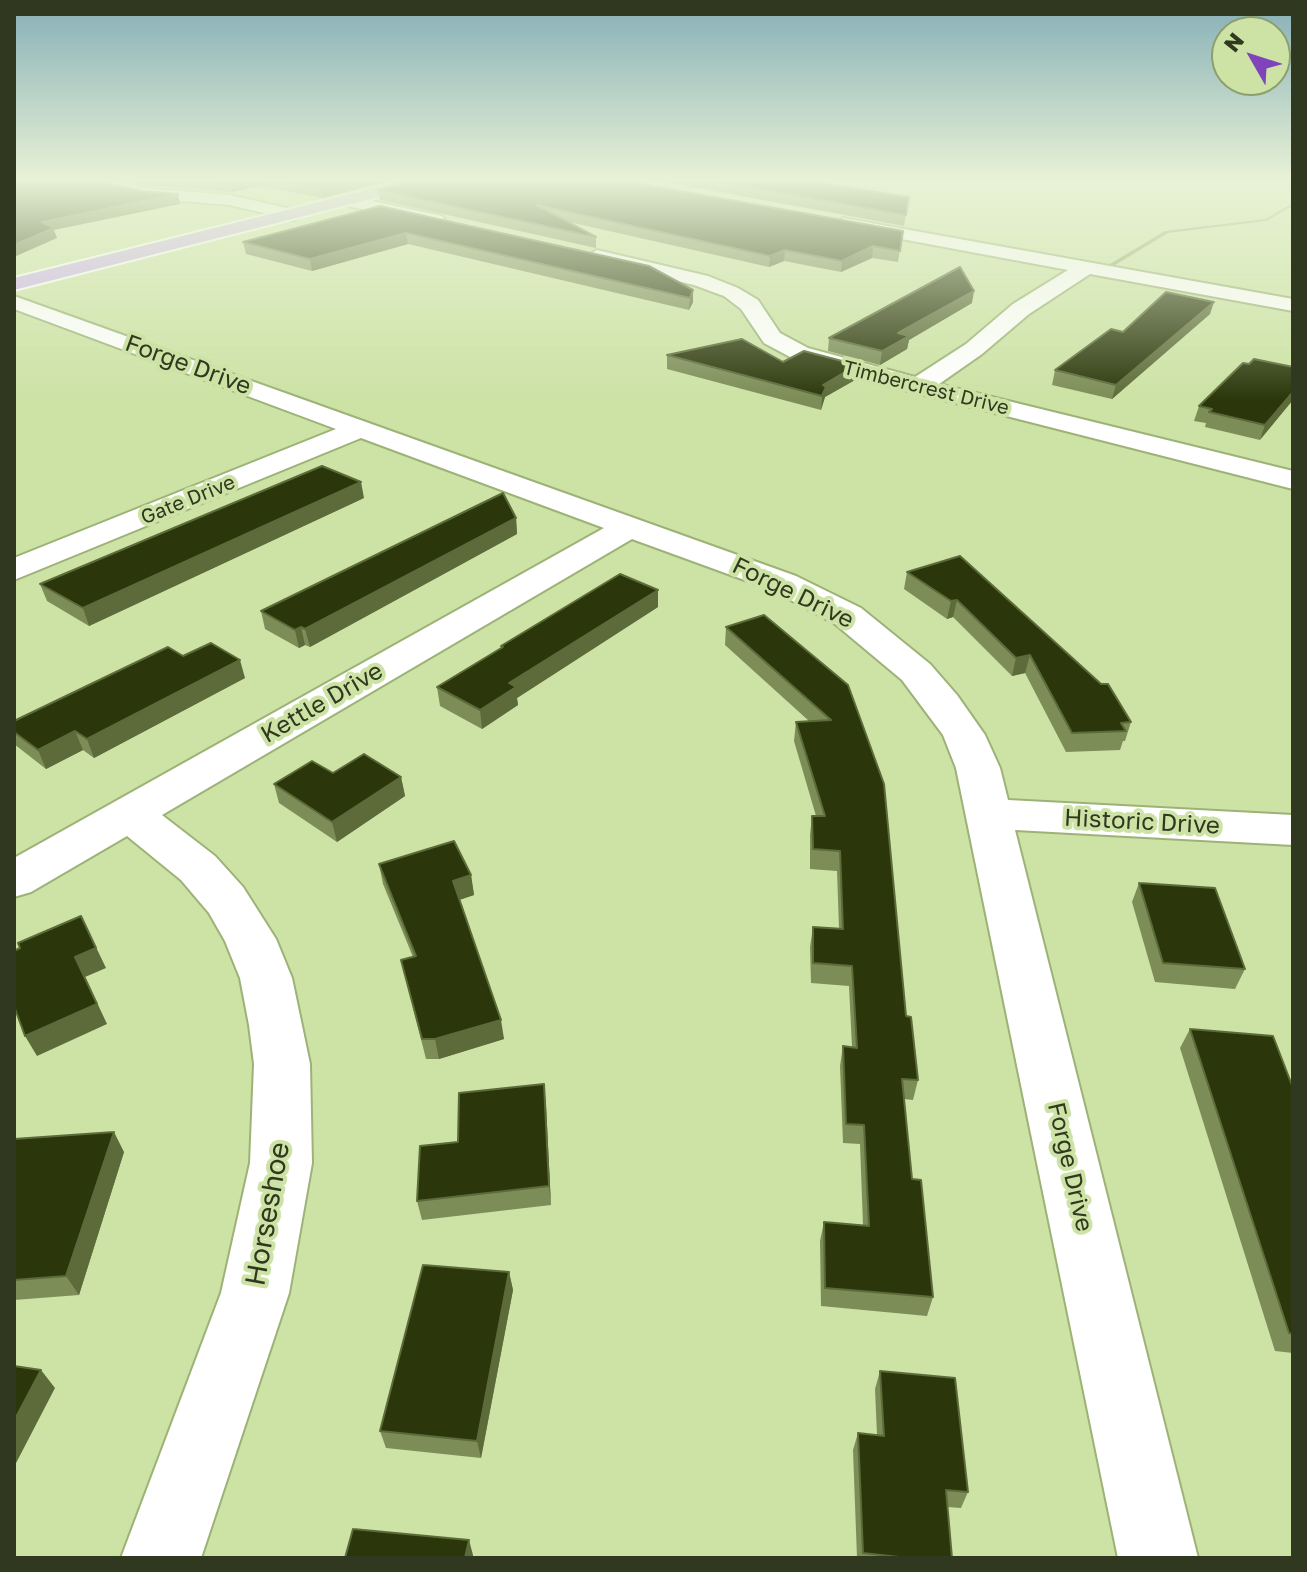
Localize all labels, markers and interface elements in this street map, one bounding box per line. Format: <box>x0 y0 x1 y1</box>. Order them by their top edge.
north arrow <box>1211 16 1291 96</box>
text: N <box>1218 27 1249 57</box>
street label: Forge Drive <box>121 329 255 401</box>
street label: Timbercrest Drive <box>841 356 1011 420</box>
street label: Gate Drive <box>137 470 239 530</box>
street label: Forge Drive <box>727 551 859 635</box>
street label: Kettle Drive <box>256 657 388 749</box>
street label: Historic Drive <box>1063 804 1221 840</box>
street label: Forge Drive <box>1041 1100 1099 1234</box>
street label: Horseshoe <box>239 1140 297 1288</box>

